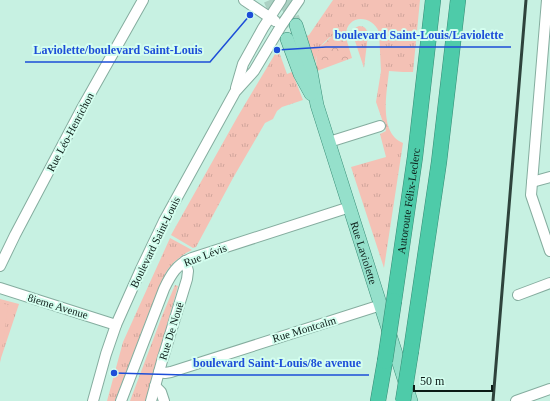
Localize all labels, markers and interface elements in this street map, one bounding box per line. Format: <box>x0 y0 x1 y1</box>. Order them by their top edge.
callout: boulevard Saint-Louis/Laviolette <box>326 23 511 47</box>
text: boulevard Saint-Louis/Laviolette <box>334 28 504 42</box>
callout: Laviolette/boulevard Saint-Louis <box>25 38 210 62</box>
text: Laviolette/boulevard Saint-Louis <box>33 43 203 57</box>
street label: Rue Léo-Henrichon <box>44 90 96 174</box>
street label: Autoroute Félix-Leclerc <box>395 147 422 255</box>
street label: Boulevard Saint-Louis <box>128 194 182 290</box>
street label: Rue Laviolette <box>348 220 380 286</box>
street label: Rue Lévis <box>182 241 228 269</box>
street label: 8ieme Avenue <box>26 291 90 321</box>
street label: Rue De Nouë <box>157 301 186 361</box>
street label: Rue Montcalm <box>271 314 338 344</box>
callout: boulevard Saint-Louis/8e avenue <box>185 351 369 375</box>
text: boulevard Saint-Louis/8e avenue <box>193 356 362 370</box>
scale bar <box>414 367 492 393</box>
text: 50 m <box>420 374 445 388</box>

